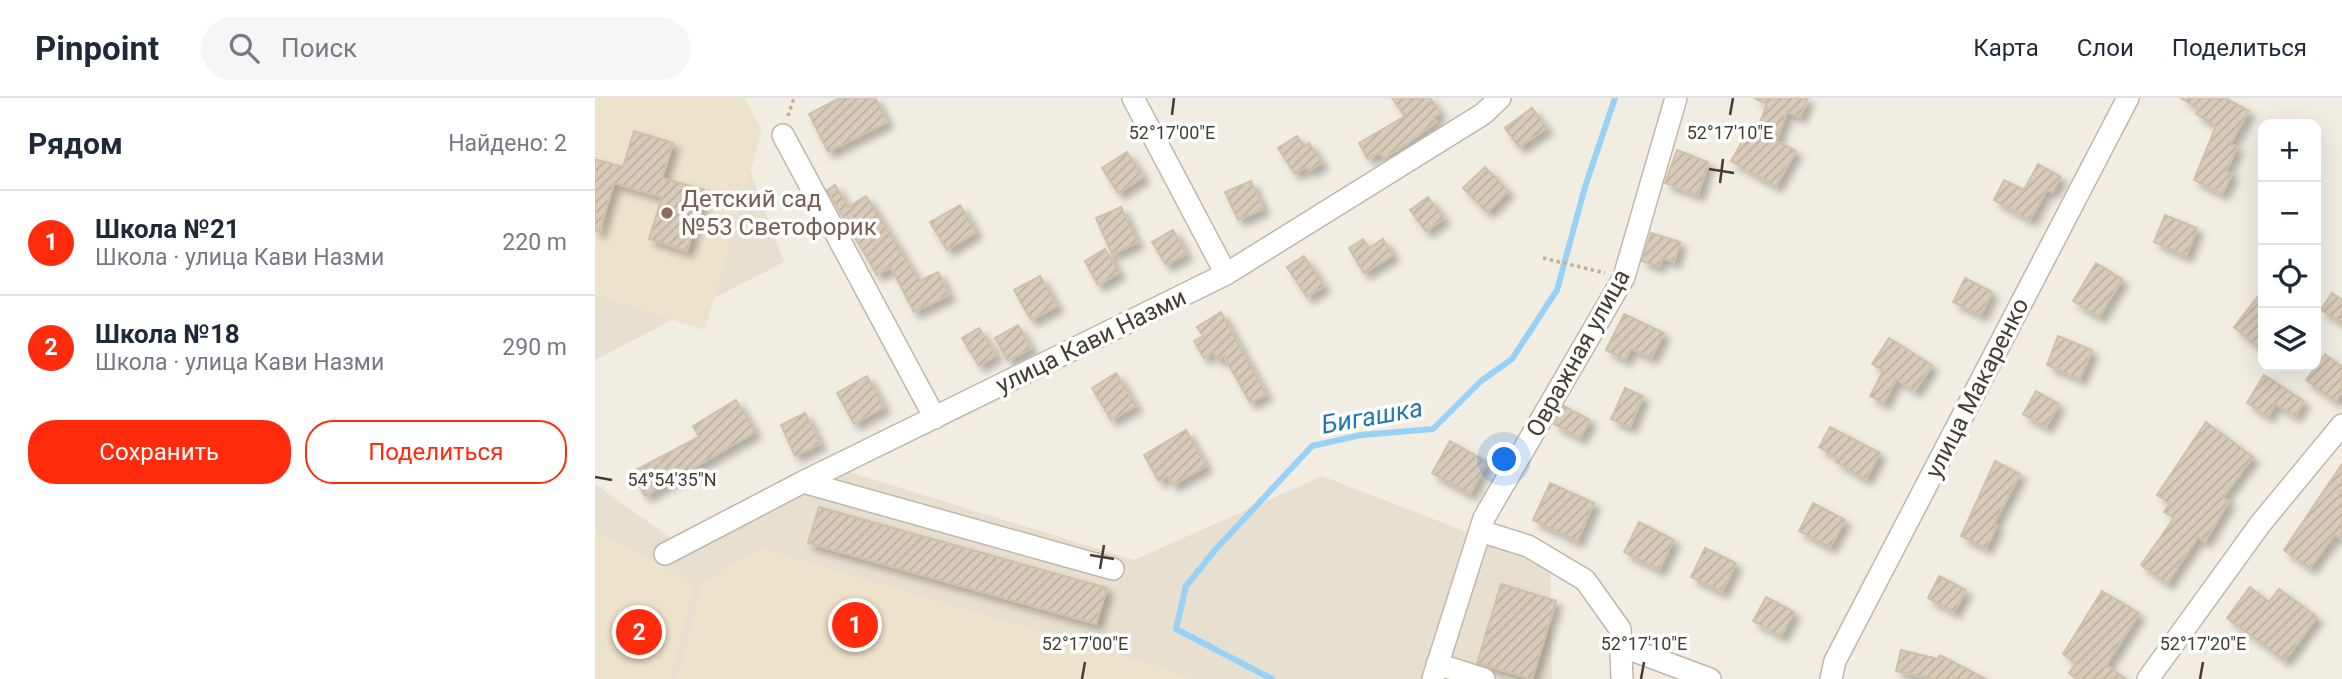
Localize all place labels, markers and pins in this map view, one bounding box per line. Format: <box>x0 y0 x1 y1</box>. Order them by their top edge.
place label: Детский сад №53 Светофорик <box>681 185 877 241</box>
marker: Детский сад №53 Светофорик <box>659 205 675 221</box>
pin: 1 <box>832 599 878 651</box>
pin: 2 <box>616 606 662 658</box>

